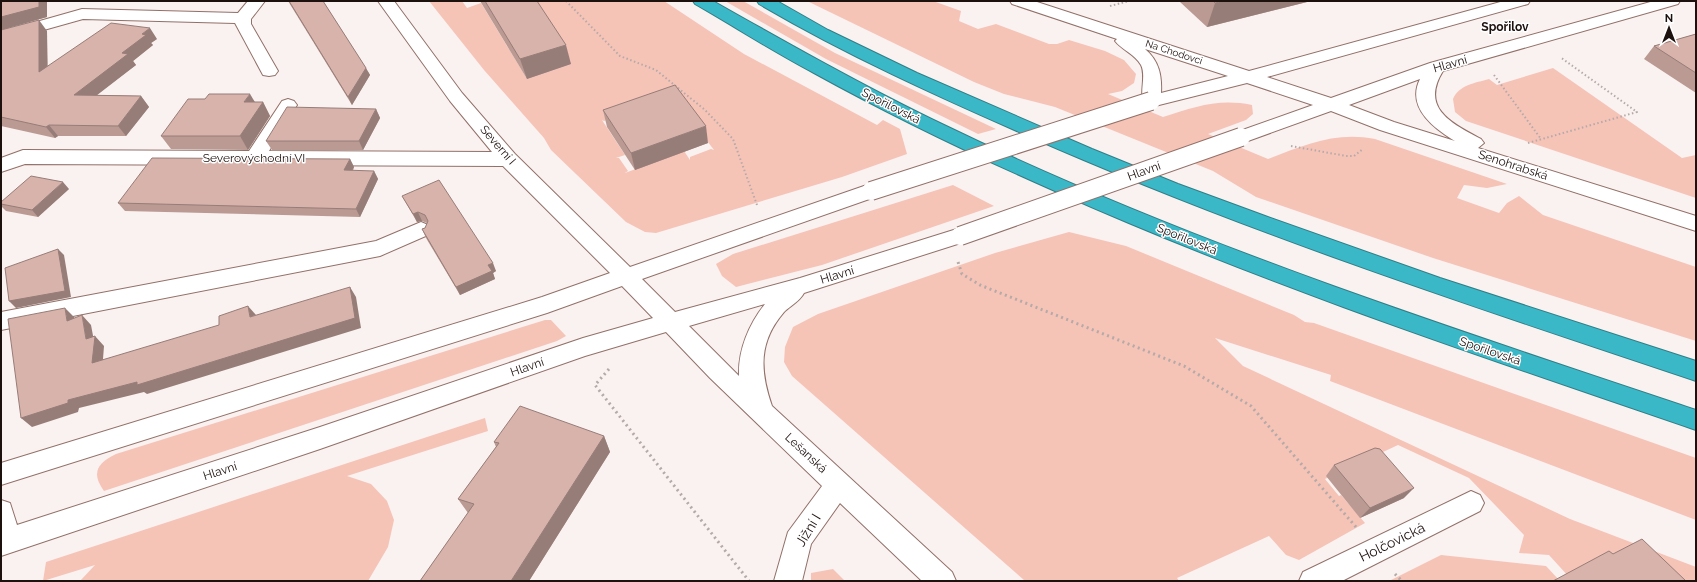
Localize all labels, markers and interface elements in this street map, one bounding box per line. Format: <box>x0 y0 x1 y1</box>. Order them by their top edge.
north arrow <box>1649 8 1689 48</box>
text: N <box>1665 12 1673 25</box>
district label: Spořilov <box>1481 20 1529 34</box>
street label: Na Chodovci <box>1144 38 1204 66</box>
street label: Hlavní <box>1431 52 1469 75</box>
street label: Spořilovská <box>859 85 923 127</box>
street label: Severní I <box>477 123 519 167</box>
street label: Senohrabská <box>1476 147 1550 183</box>
street label: Severovýchodní VI <box>203 151 305 165</box>
street label: Hlavní <box>1125 158 1163 183</box>
street label: Spořilovská <box>1155 221 1219 257</box>
street label: Hlavní <box>818 263 856 287</box>
street label: Spořilovská <box>1458 334 1522 368</box>
street label: Hlavní <box>508 355 546 379</box>
street label: Lešanská <box>782 430 830 476</box>
street label: Hlavní <box>201 459 239 483</box>
street label: Jižní I <box>792 511 824 549</box>
street label: Holčovická <box>1356 519 1428 565</box>

